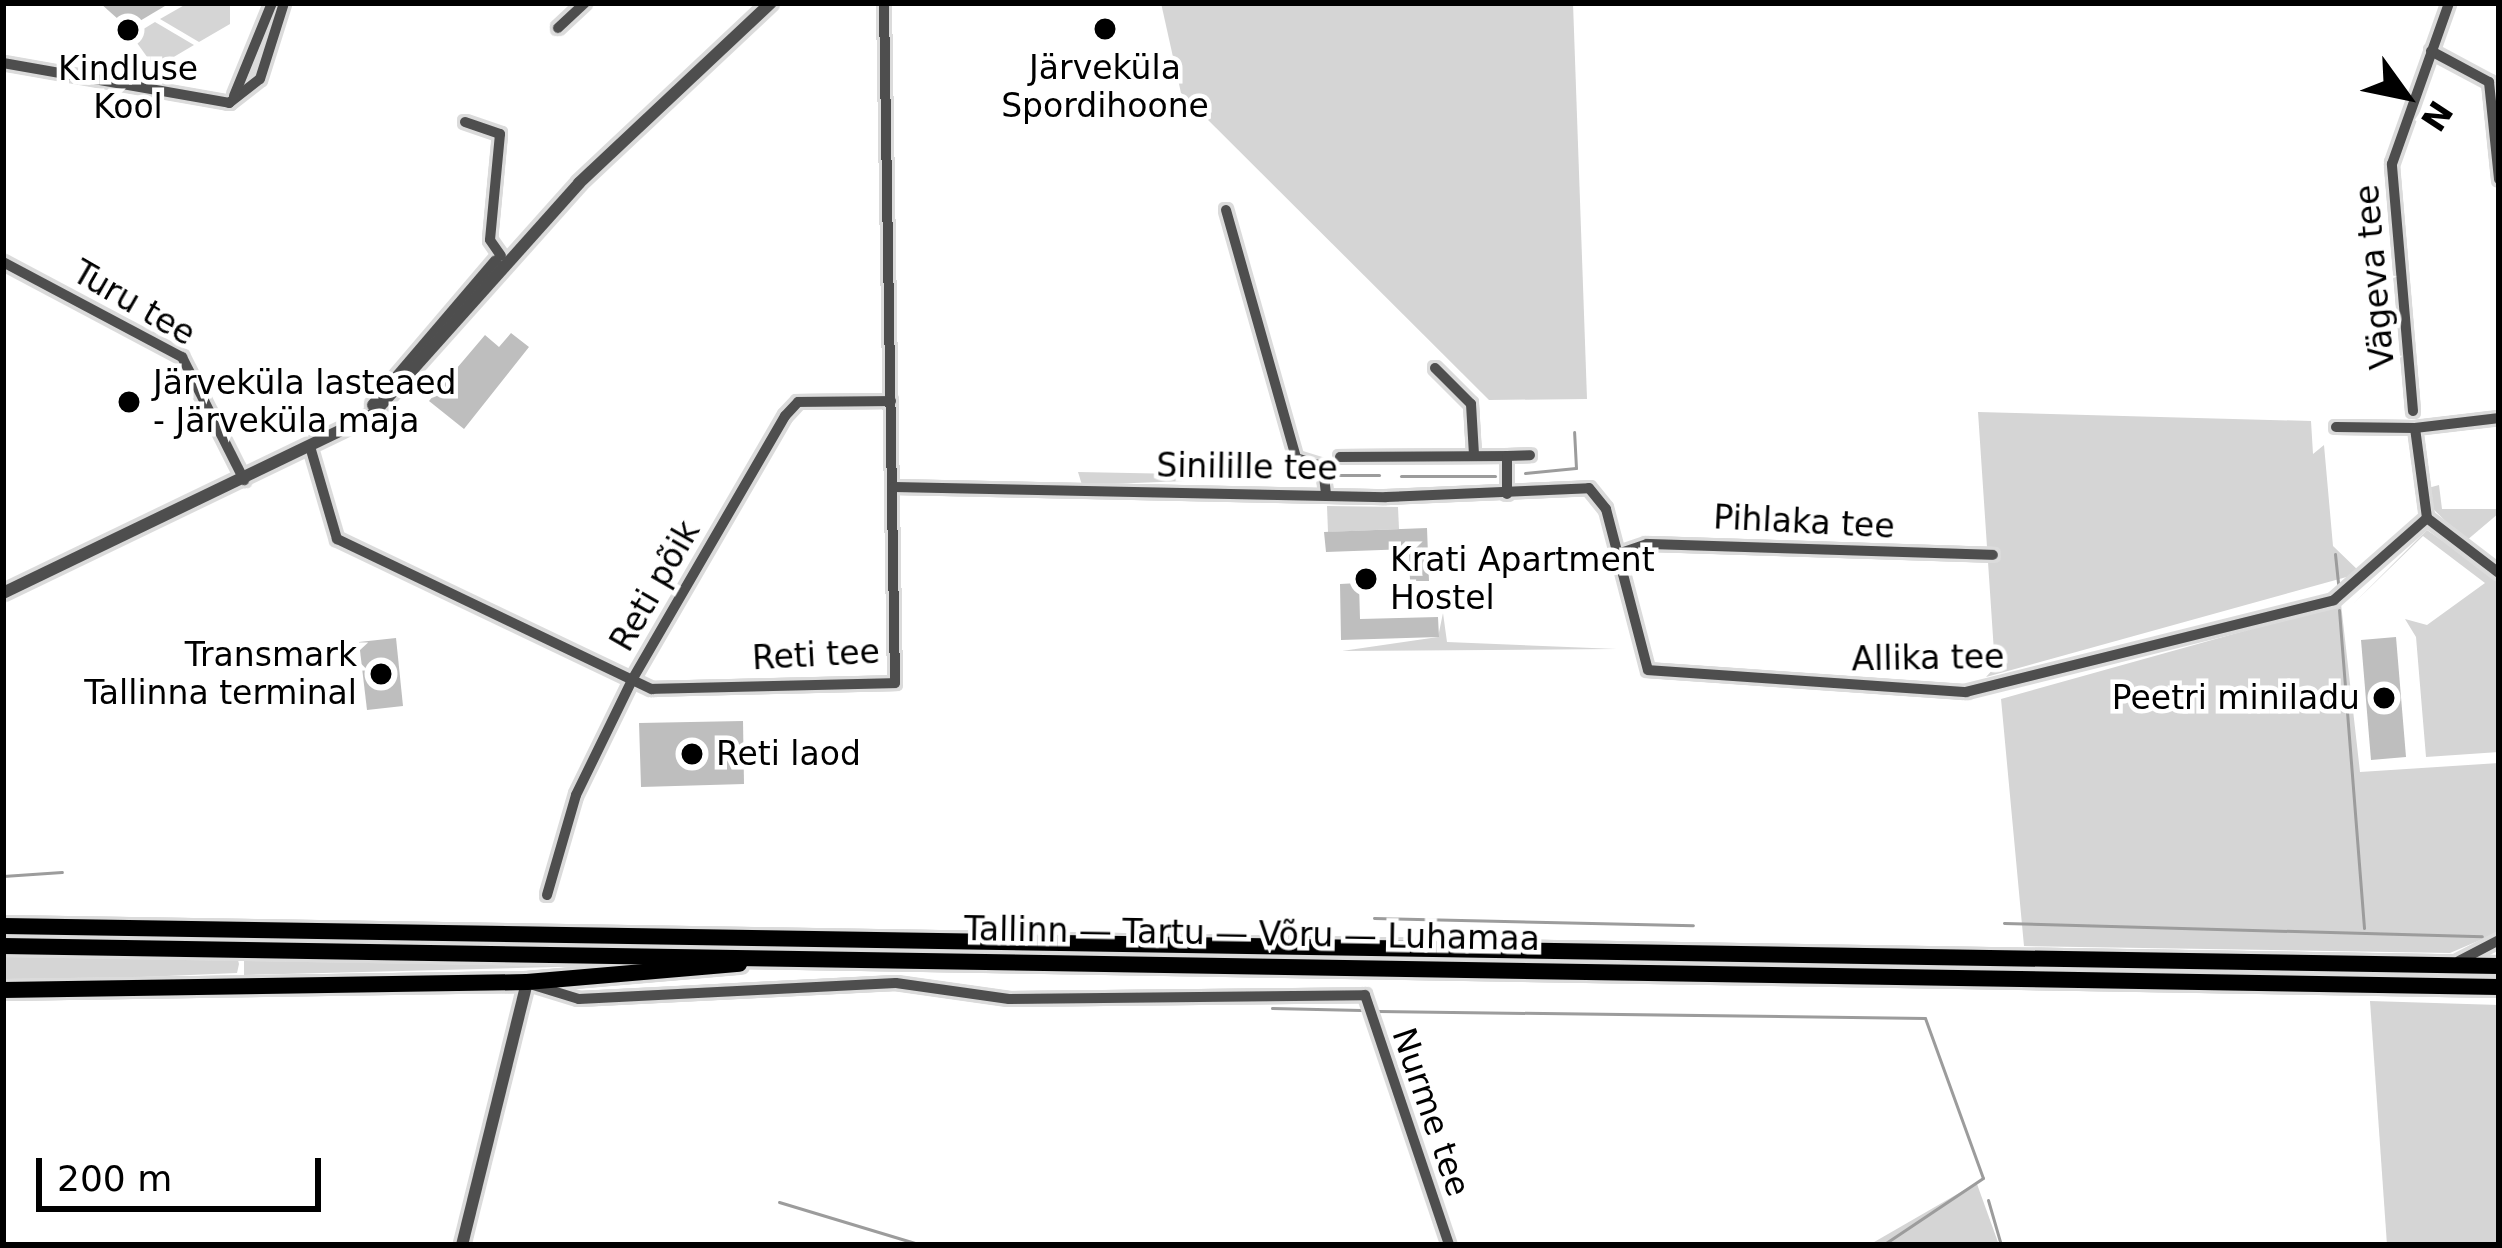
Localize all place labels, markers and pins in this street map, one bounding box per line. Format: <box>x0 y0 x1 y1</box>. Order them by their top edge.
marker: Järveküla Spordihoone <box>1092 16 1118 42</box>
marker: Kindluse Kool <box>115 17 141 43</box>
place label: Järveküla Spordihoone <box>1001 48 1209 126</box>
place label: Kindluse Kool <box>58 49 198 127</box>
place label: Järveküla lasteaed - Järveküla maja <box>153 363 457 441</box>
marker: Järveküla lasteaed - Järveküla maja <box>116 389 142 415</box>
place label: Krati Apartment Hostel <box>1390 540 1655 618</box>
marker: Krati Apartment Hostel <box>1353 566 1379 592</box>
place label: Transmark Tallinna terminal <box>84 635 357 713</box>
marker: Transmark Tallinna terminal <box>368 661 394 687</box>
place label: Peetri miniladu <box>2112 678 2360 718</box>
marker: Peetri miniladu <box>2371 685 2397 711</box>
place label: Reti laod <box>716 734 861 774</box>
marker: Reti laod <box>679 741 705 767</box>

